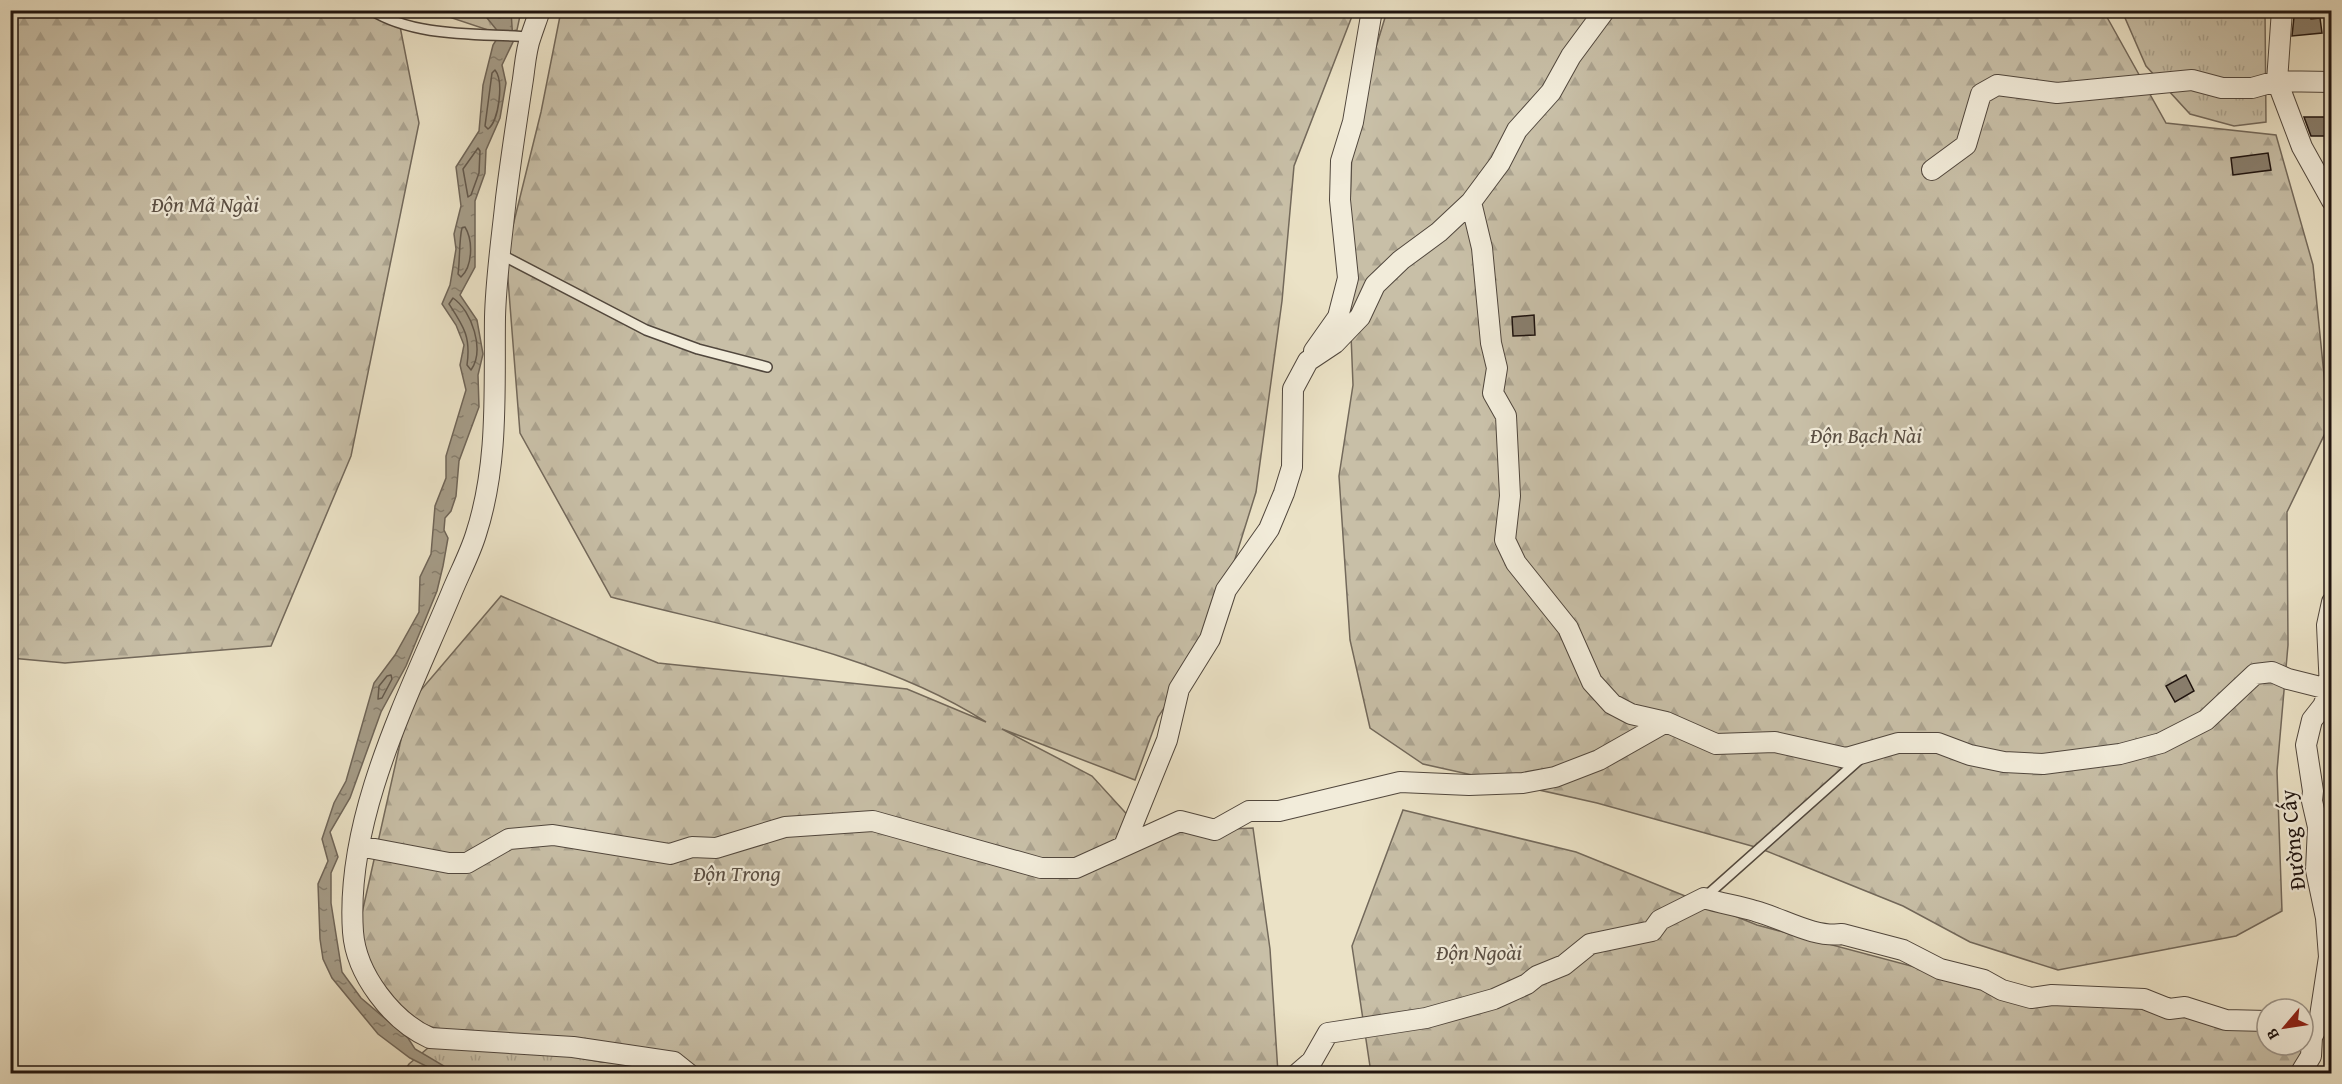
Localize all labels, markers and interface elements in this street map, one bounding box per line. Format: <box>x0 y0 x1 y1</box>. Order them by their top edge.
park label: Độn Mã Ngài <box>150 188 259 220</box>
park label: Độn Bạch Nài <box>1809 419 1922 451</box>
street label: Đường Cấy <box>2271 788 2313 892</box>
park label: Độn Trong <box>692 857 781 889</box>
park label: Độn Ngoài <box>1435 936 1522 968</box>
north arrow <box>2255 997 2315 1057</box>
text: B <box>2259 1024 2285 1044</box>

